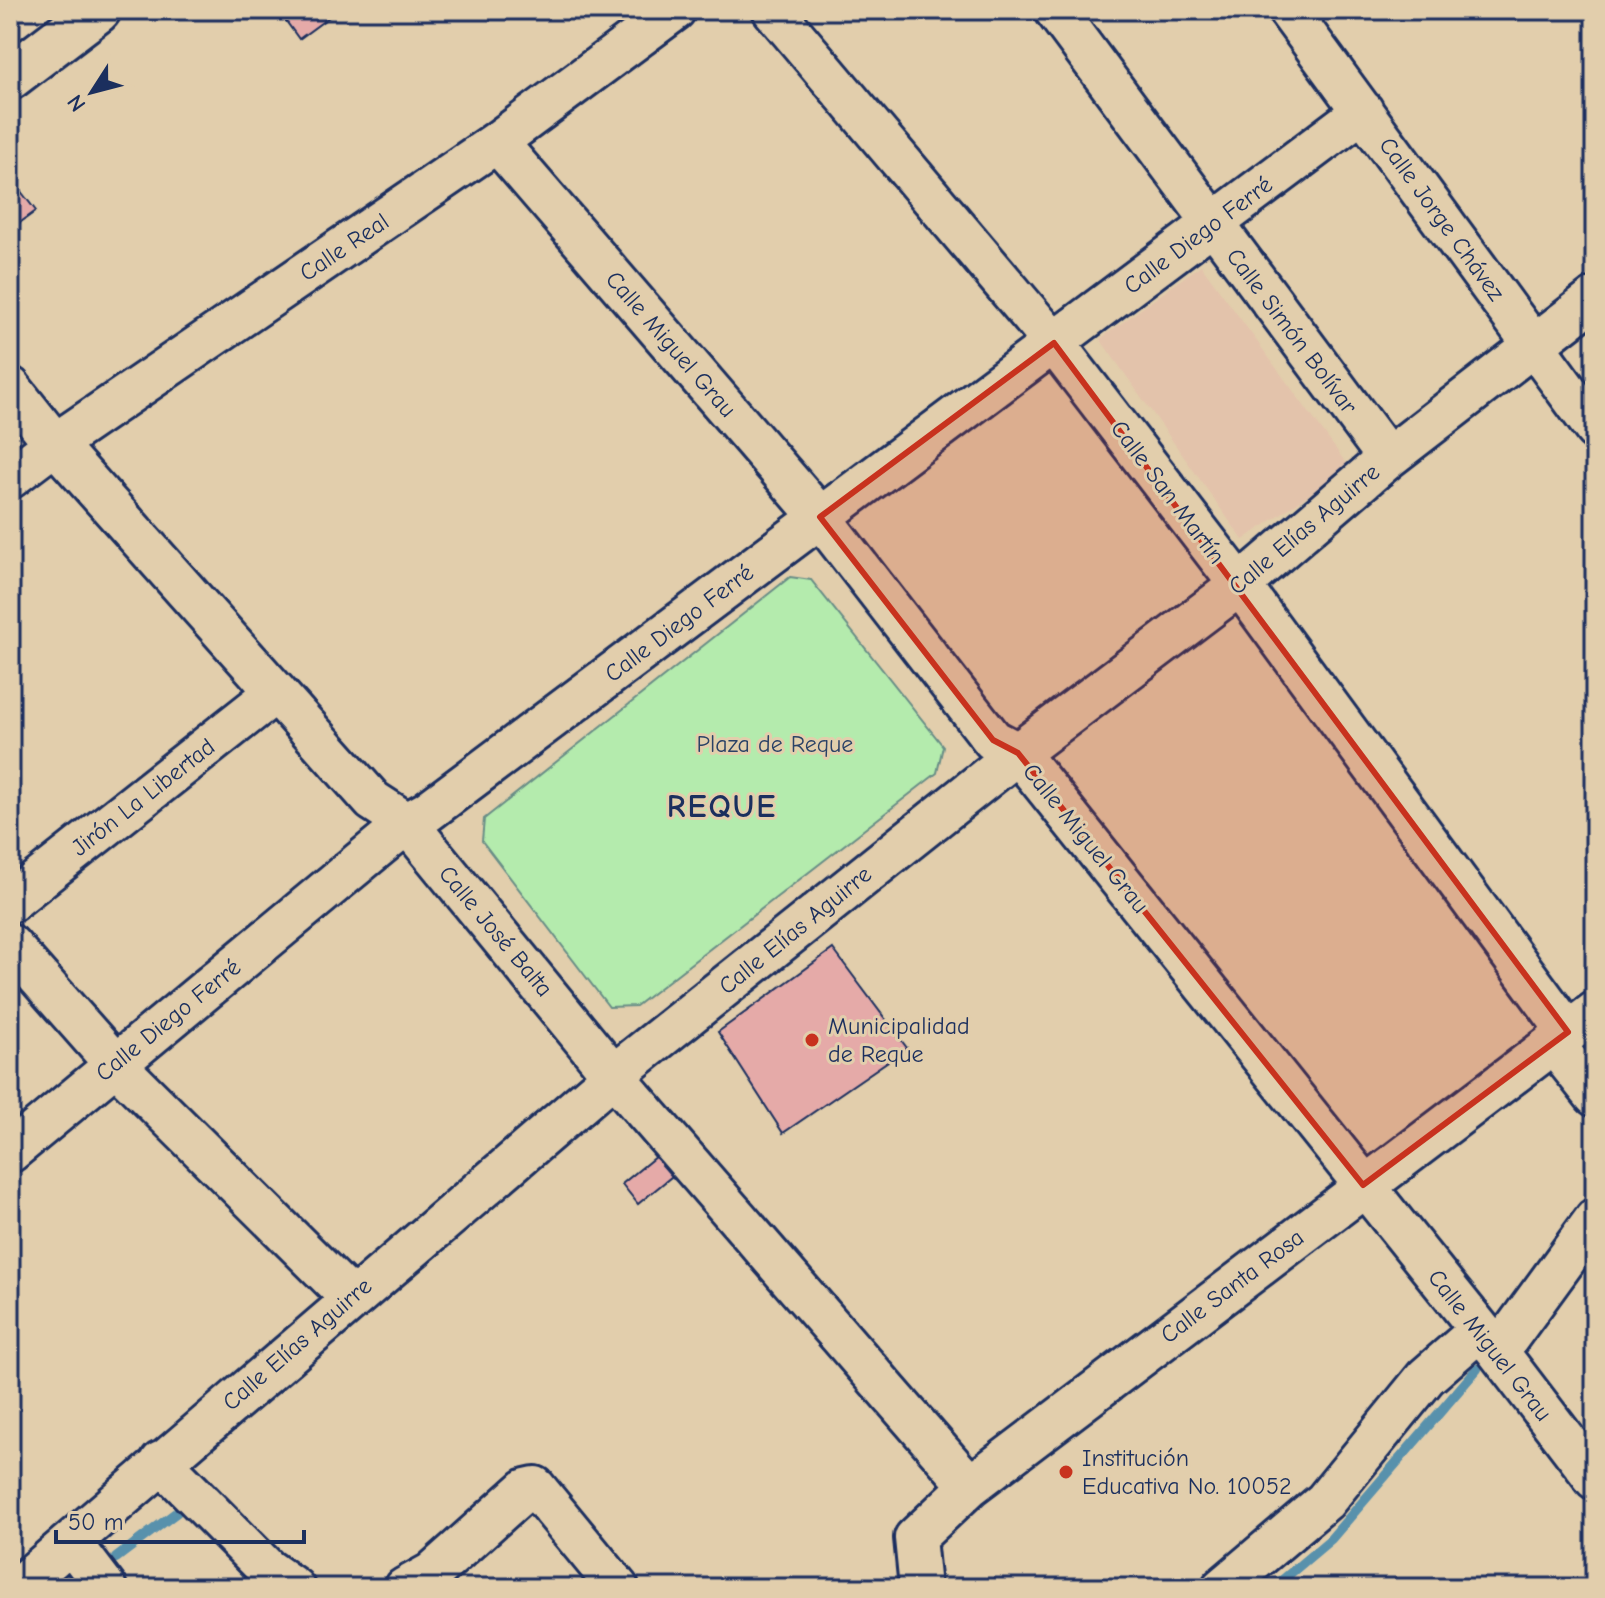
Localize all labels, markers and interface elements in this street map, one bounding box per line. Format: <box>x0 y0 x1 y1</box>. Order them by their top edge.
north arrow <box>52 52 132 132</box>
text: N <box>62 90 91 117</box>
street label: Calle Jorge Chávez <box>1373 132 1511 307</box>
street label: Calle Diego Ferré <box>1118 170 1278 300</box>
street label: Calle Real <box>294 207 394 287</box>
street label: Calle Simón Bolívar <box>1221 243 1364 420</box>
street label: Calle Miguel Grau <box>600 265 742 423</box>
street label: Calle San Martín <box>1105 415 1231 569</box>
street label: Calle Elías Aguirre <box>1223 458 1385 600</box>
street label: Calle Diego Ferré <box>599 558 759 688</box>
park label: Plaza de Reque <box>697 730 853 758</box>
street label: Jirón La Libertad <box>66 732 220 862</box>
street label: Calle Miguel Grau <box>1017 758 1155 918</box>
district label: REQUE <box>667 788 777 825</box>
street label: Calle José Balta <box>433 860 559 1002</box>
street label: Calle Elías Aguirre <box>713 860 877 1000</box>
street label: Calle Diego Ferré <box>90 953 246 1087</box>
place label: Municipalidad de Reque <box>828 1012 970 1068</box>
marker: Municipalidad de Reque <box>803 1031 821 1049</box>
street label: Calle Santa Rosa <box>1155 1223 1309 1349</box>
street label: Calle Miguel Grau <box>1422 1264 1558 1426</box>
street label: Calle Elías Aguirre <box>217 1272 377 1416</box>
place label: Institución Educativa No. 10052 <box>1082 1444 1292 1500</box>
marker: Institución Educativa No. 10052 <box>1057 1463 1075 1481</box>
scale bar <box>56 1494 304 1544</box>
text: 50 m <box>68 1508 124 1536</box>

